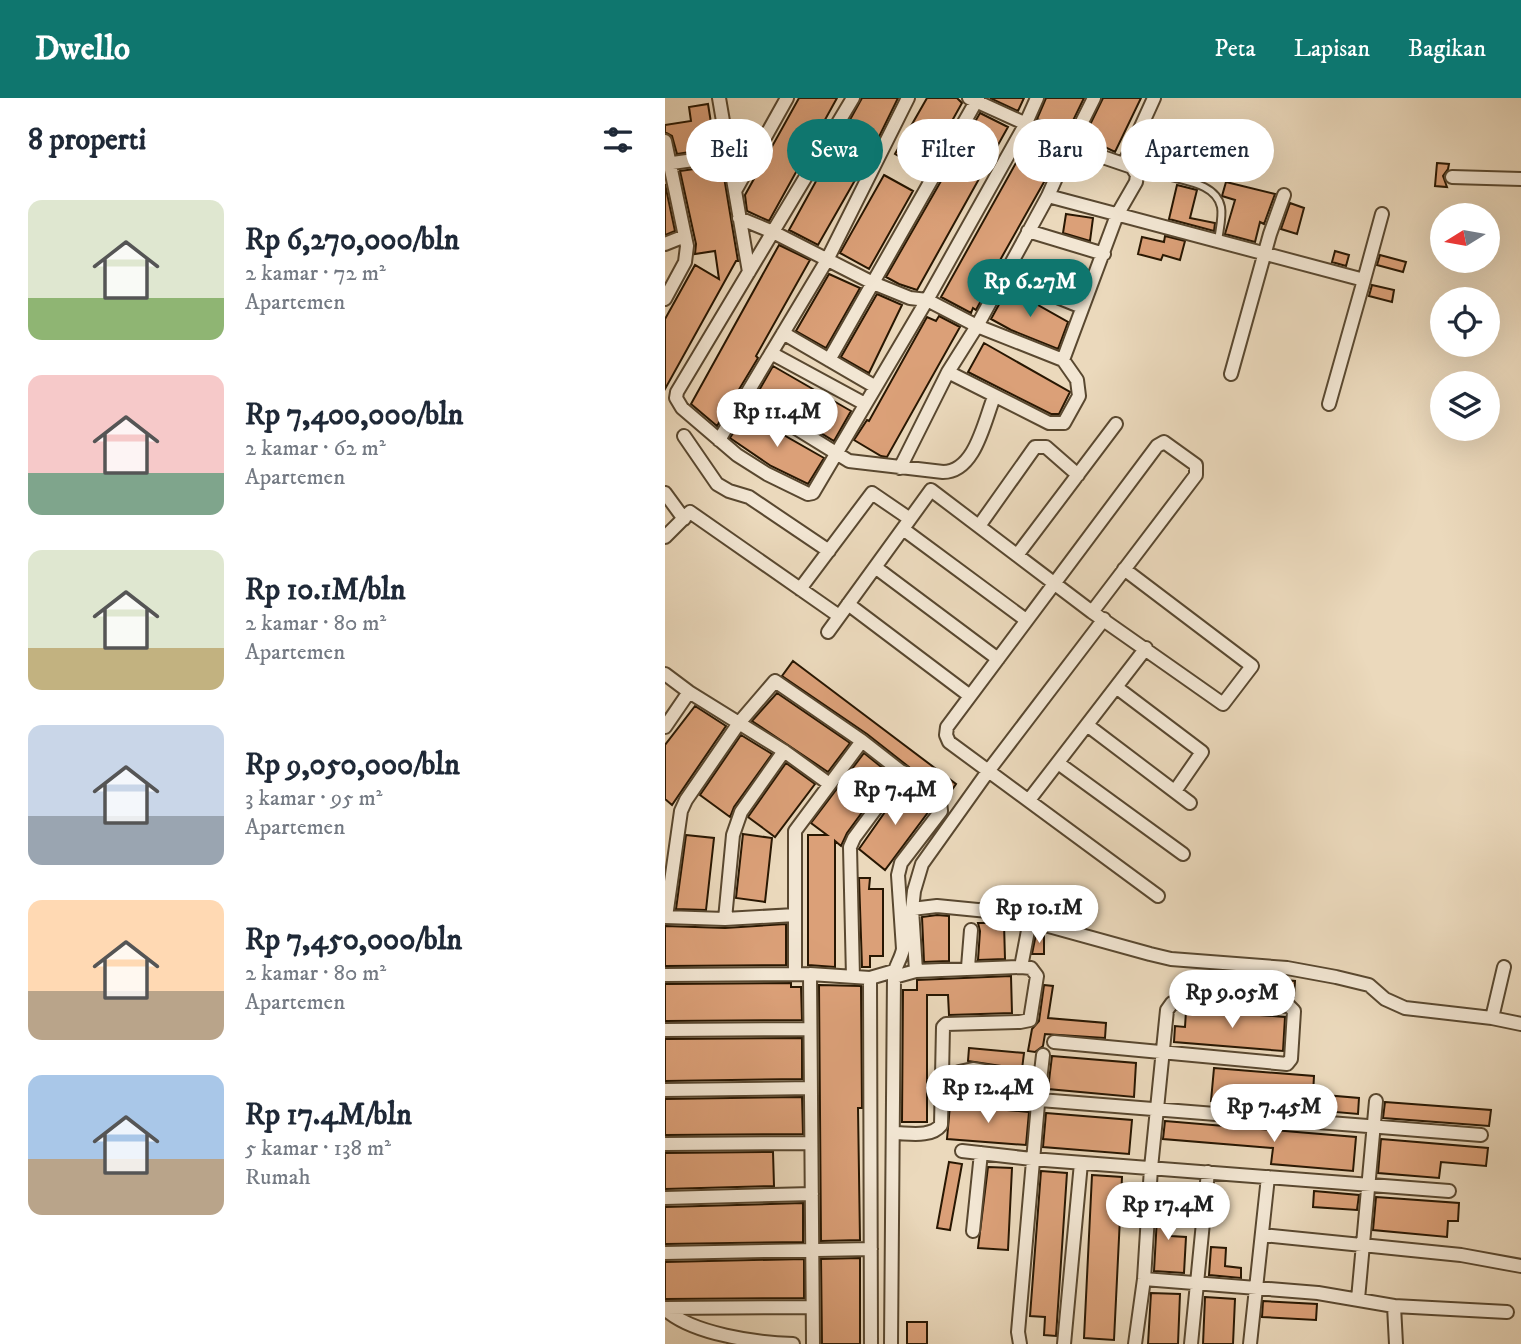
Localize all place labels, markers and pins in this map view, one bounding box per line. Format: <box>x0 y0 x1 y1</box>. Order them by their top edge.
pin: Rp 6.27M <box>958 260 1102 319</box>
pin: Rp 11.4M <box>705 390 849 449</box>
pin: Rp 7.4M <box>830 768 960 827</box>
pin: Rp 10.1M <box>967 886 1111 945</box>
pin: Rp 9.05M <box>1160 970 1304 1030</box>
pin: Rp 12.4M <box>916 1066 1060 1125</box>
pin: Rp 7.45M <box>1202 1084 1346 1144</box>
pin: Rp 17.4M <box>1096 1182 1240 1242</box>

